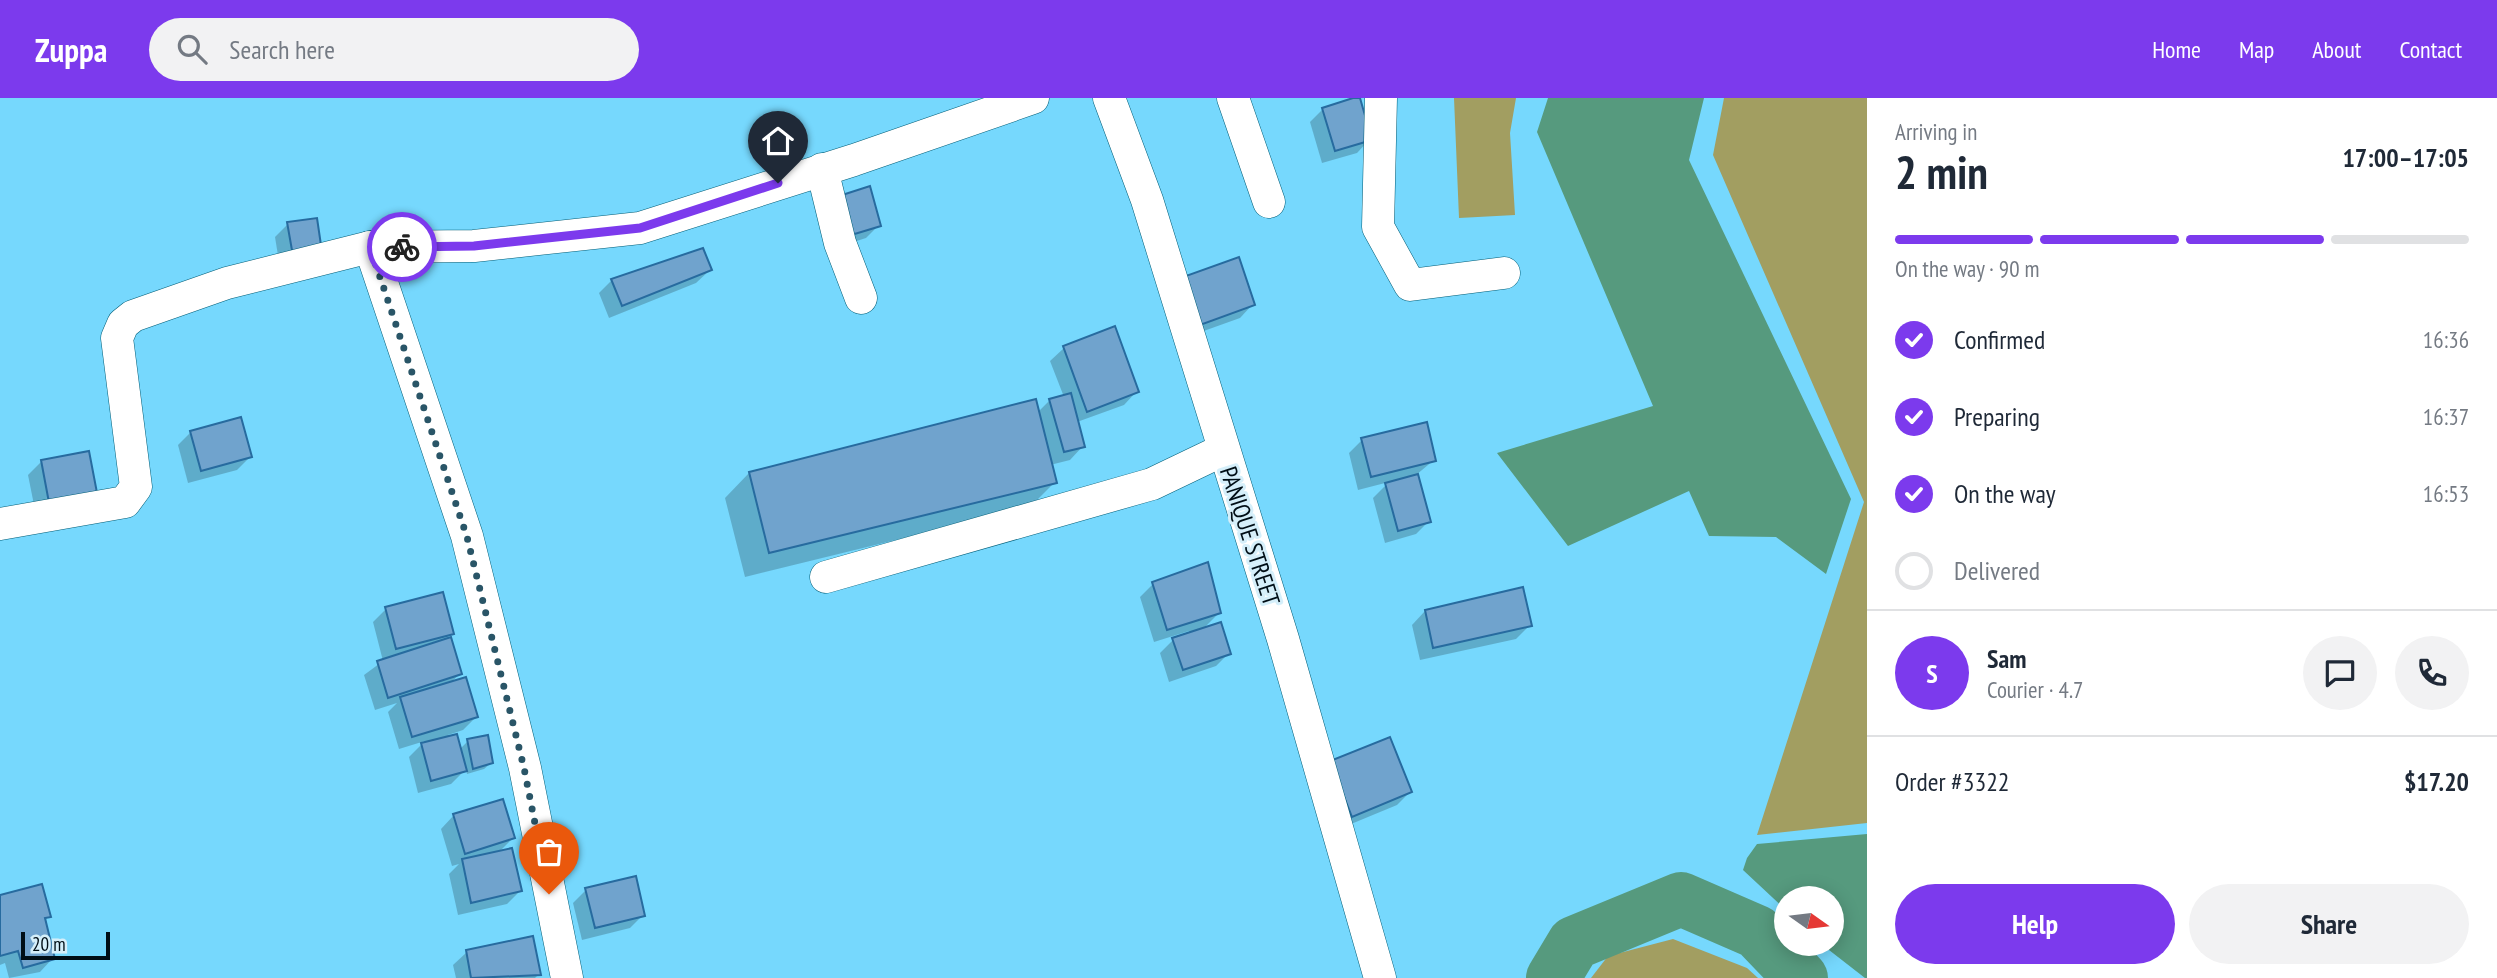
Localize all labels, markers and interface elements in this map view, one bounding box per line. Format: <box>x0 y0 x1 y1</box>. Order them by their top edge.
search box <box>149 18 639 81</box>
text: Zuppa <box>35 28 107 71</box>
icon: search <box>173 30 211 68</box>
text: Search here <box>229 33 335 66</box>
text: Home <box>2152 34 2201 65</box>
text: Map <box>2239 34 2274 65</box>
text: About <box>2312 34 2361 65</box>
text: Contact <box>2399 34 2462 65</box>
pin <box>748 111 808 183</box>
text: Arriving in <box>1895 117 1977 146</box>
icon: home <box>759 122 797 160</box>
text: 17:00–17:05 <box>2342 141 2469 174</box>
text: 2 min <box>1895 142 1988 202</box>
courier <box>367 212 437 282</box>
icon: bike <box>383 228 421 266</box>
text: On the way · 90 m <box>1895 254 2039 283</box>
icon: check <box>1895 321 1933 359</box>
text: Confirmed <box>1954 323 2045 356</box>
text: 16:36 <box>2423 325 2469 354</box>
icon: check <box>1895 398 1933 436</box>
text: Preparing <box>1954 400 2040 433</box>
text: 16:37 <box>2423 402 2469 431</box>
street label: PANIQUE STREET <box>1213 463 1287 610</box>
icon: check <box>1895 475 1933 513</box>
text: On the way <box>1954 477 2056 510</box>
text: 16:53 <box>2423 479 2469 508</box>
text: Delivered <box>1954 554 2040 587</box>
button: chat <box>2303 636 2377 710</box>
button: phone <box>2395 636 2469 710</box>
text: Sam <box>1987 642 2026 675</box>
text: S <box>1926 657 1938 690</box>
text: Courier · 4.7 <box>1987 675 2083 704</box>
text: Order #3322 <box>1895 765 2010 798</box>
text: $17.20 <box>2404 765 2469 798</box>
pin <box>519 822 579 894</box>
icon: bag <box>530 833 568 871</box>
button: Help <box>1895 884 2175 964</box>
button: Share <box>2189 884 2469 964</box>
north arrow <box>1774 886 1844 956</box>
map controls <box>1774 886 1844 956</box>
scale bar <box>21 929 110 961</box>
text: 20 m <box>32 932 66 956</box>

